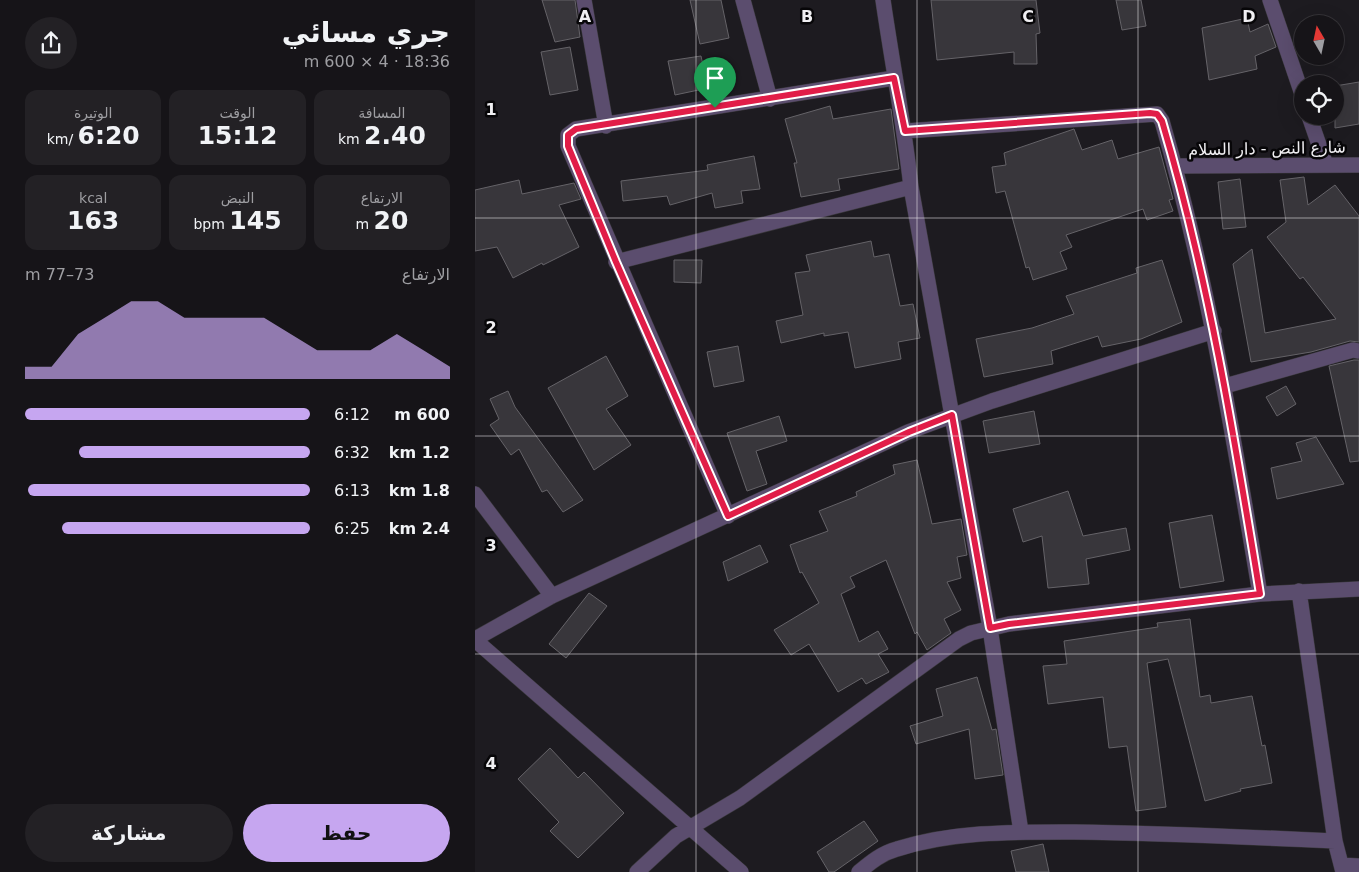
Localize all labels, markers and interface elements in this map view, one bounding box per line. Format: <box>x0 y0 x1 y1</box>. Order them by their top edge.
text: A <box>579 7 592 26</box>
text: B <box>801 7 813 26</box>
text: C <box>1022 7 1034 26</box>
text: D <box>1242 7 1256 26</box>
north arrow <box>1294 15 1344 65</box>
map controls <box>1294 15 1344 125</box>
text: جري مسائي <box>282 16 450 49</box>
button: share <box>25 17 77 69</box>
text: 18:36 · 4 × 600 m <box>304 52 450 71</box>
pin <box>694 57 736 108</box>
icon: arrive <box>701 64 729 92</box>
button: locate <box>1294 75 1344 125</box>
text: 1 <box>485 100 497 119</box>
text: الوتيرة <box>74 105 112 121</box>
text: الوقت <box>220 105 255 121</box>
text: المسافة <box>358 105 405 121</box>
text: 6:20 <box>78 121 140 150</box>
text: 15:12 <box>198 121 277 150</box>
text: 2.40 <box>364 121 426 150</box>
text: /km <box>47 131 78 147</box>
text: km <box>338 131 364 147</box>
street label: شارع النص - دار السلام <box>1188 138 1346 160</box>
text: kcal <box>79 190 107 206</box>
text: النبض <box>221 190 254 206</box>
text: الارتفاع <box>361 190 403 206</box>
text: 163 <box>67 206 119 235</box>
text: 145 <box>229 206 282 235</box>
text: 20 <box>373 206 408 235</box>
text: bpm <box>193 216 229 232</box>
text: m <box>355 216 373 232</box>
text: 73–77 m <box>25 265 94 284</box>
text: الارتفاع <box>402 265 450 284</box>
text: 2 <box>485 318 497 337</box>
text: 6:12 <box>334 405 370 424</box>
text: 600 m <box>394 405 450 424</box>
text: 6:32 <box>334 443 370 462</box>
text: 1.2 km <box>389 443 450 462</box>
text: 6:13 <box>334 481 370 500</box>
text: 1.8 km <box>389 481 450 500</box>
text: 6:25 <box>334 519 370 538</box>
text: 2.4 km <box>389 519 450 538</box>
text: 3 <box>485 536 497 555</box>
text: 4 <box>485 754 497 773</box>
button: مشاركة <box>25 804 233 862</box>
button: حفظ <box>243 804 450 862</box>

